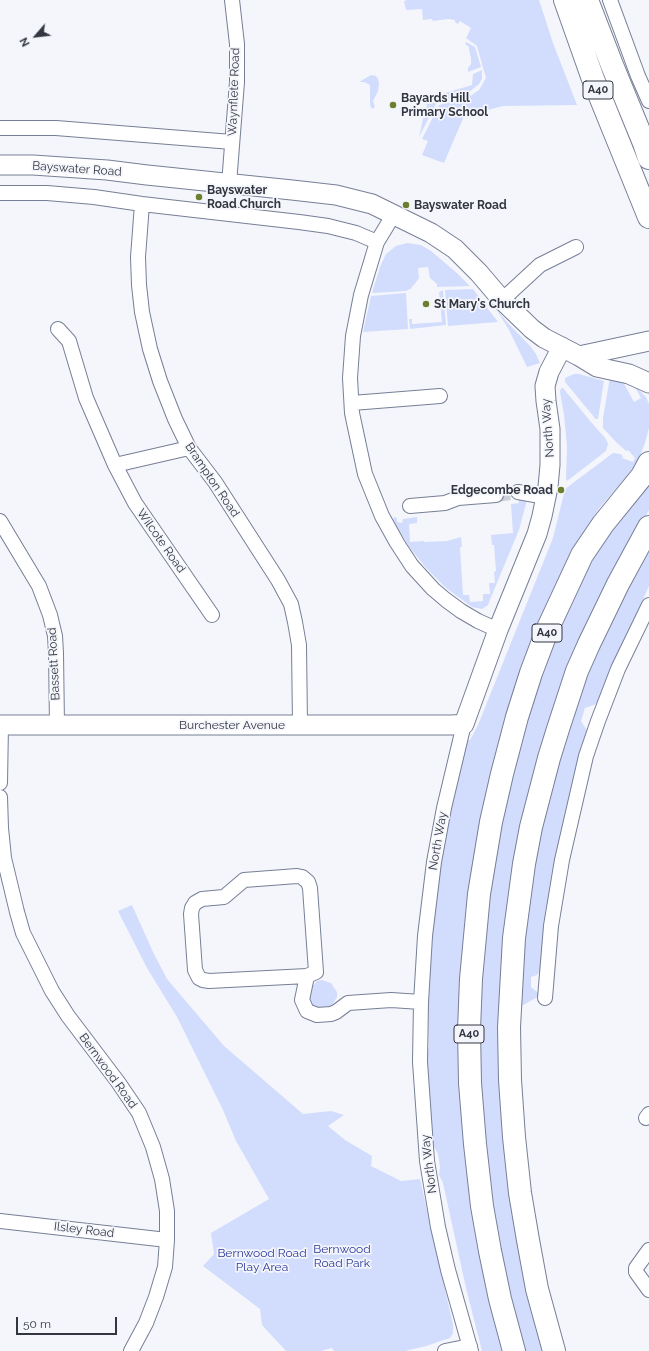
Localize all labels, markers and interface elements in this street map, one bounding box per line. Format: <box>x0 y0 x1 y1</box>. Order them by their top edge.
north arrow <box>16 16 56 56</box>
text: N <box>17 35 33 49</box>
street label: Waynflete Road <box>225 48 243 136</box>
road number: A40 <box>583 81 613 99</box>
place label: Bayards Hill Primary School <box>401 91 488 119</box>
marker: Bayards Hill Primary School <box>388 100 398 110</box>
street label: Bayswater Road <box>32 159 122 179</box>
place label: Bayswater Road Church <box>207 183 281 211</box>
marker: Bayswater Road Church <box>194 192 204 202</box>
place label: Bayswater Road <box>414 198 507 212</box>
marker: Bayswater Road <box>401 200 411 210</box>
place label: St Mary's Church <box>434 297 530 311</box>
marker: St Mary's Church <box>421 299 431 309</box>
street label: North Way <box>539 398 557 458</box>
street label: Brampton Road <box>182 440 242 520</box>
place label: Edgecombe Road <box>451 483 553 497</box>
marker: Edgecombe Road <box>556 485 566 495</box>
street label: Wilcote Road <box>134 506 188 576</box>
road number: A40 <box>532 624 562 642</box>
street label: Bassett Road <box>45 627 63 701</box>
street label: Burchester Avenue <box>179 718 285 732</box>
street label: North Way <box>426 811 450 871</box>
road number: A40 <box>454 1025 484 1043</box>
street label: Bernwood Road <box>76 1031 140 1111</box>
street label: North Way <box>418 1134 440 1194</box>
street label: Ilsley Road <box>53 1219 115 1241</box>
park label: Bernwood Road Park <box>313 1242 371 1270</box>
park label: Bernwood Road Play Area <box>217 1246 307 1274</box>
scale bar <box>18 1309 119 1335</box>
text: 50 m <box>23 1317 51 1331</box>

